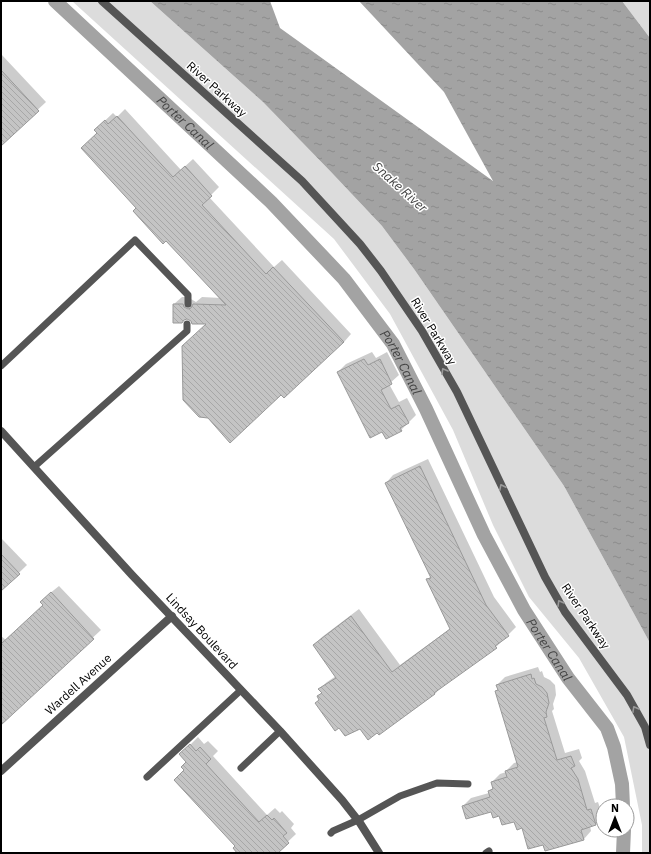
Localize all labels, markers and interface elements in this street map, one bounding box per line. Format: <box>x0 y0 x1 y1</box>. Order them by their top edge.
street label: River Parkway <box>184 58 250 120</box>
water label: Porter Canal <box>153 92 218 153</box>
water label: Snake River <box>369 158 432 217</box>
street label: River Parkway <box>408 295 460 367</box>
water label: Porter Canal <box>376 326 426 398</box>
one-way arrow <box>442 368 449 375</box>
one-way arrow <box>499 484 507 491</box>
street label: River Parkway <box>559 580 613 652</box>
street label: Lindsay Boulevard <box>163 590 241 672</box>
one-way arrow <box>558 600 565 607</box>
water label: Porter Canal <box>523 615 576 684</box>
street label: Wardell Avenue <box>42 650 115 718</box>
one-way arrow <box>633 706 640 714</box>
north arrow <box>595 798 635 838</box>
text: N <box>611 801 619 815</box>

